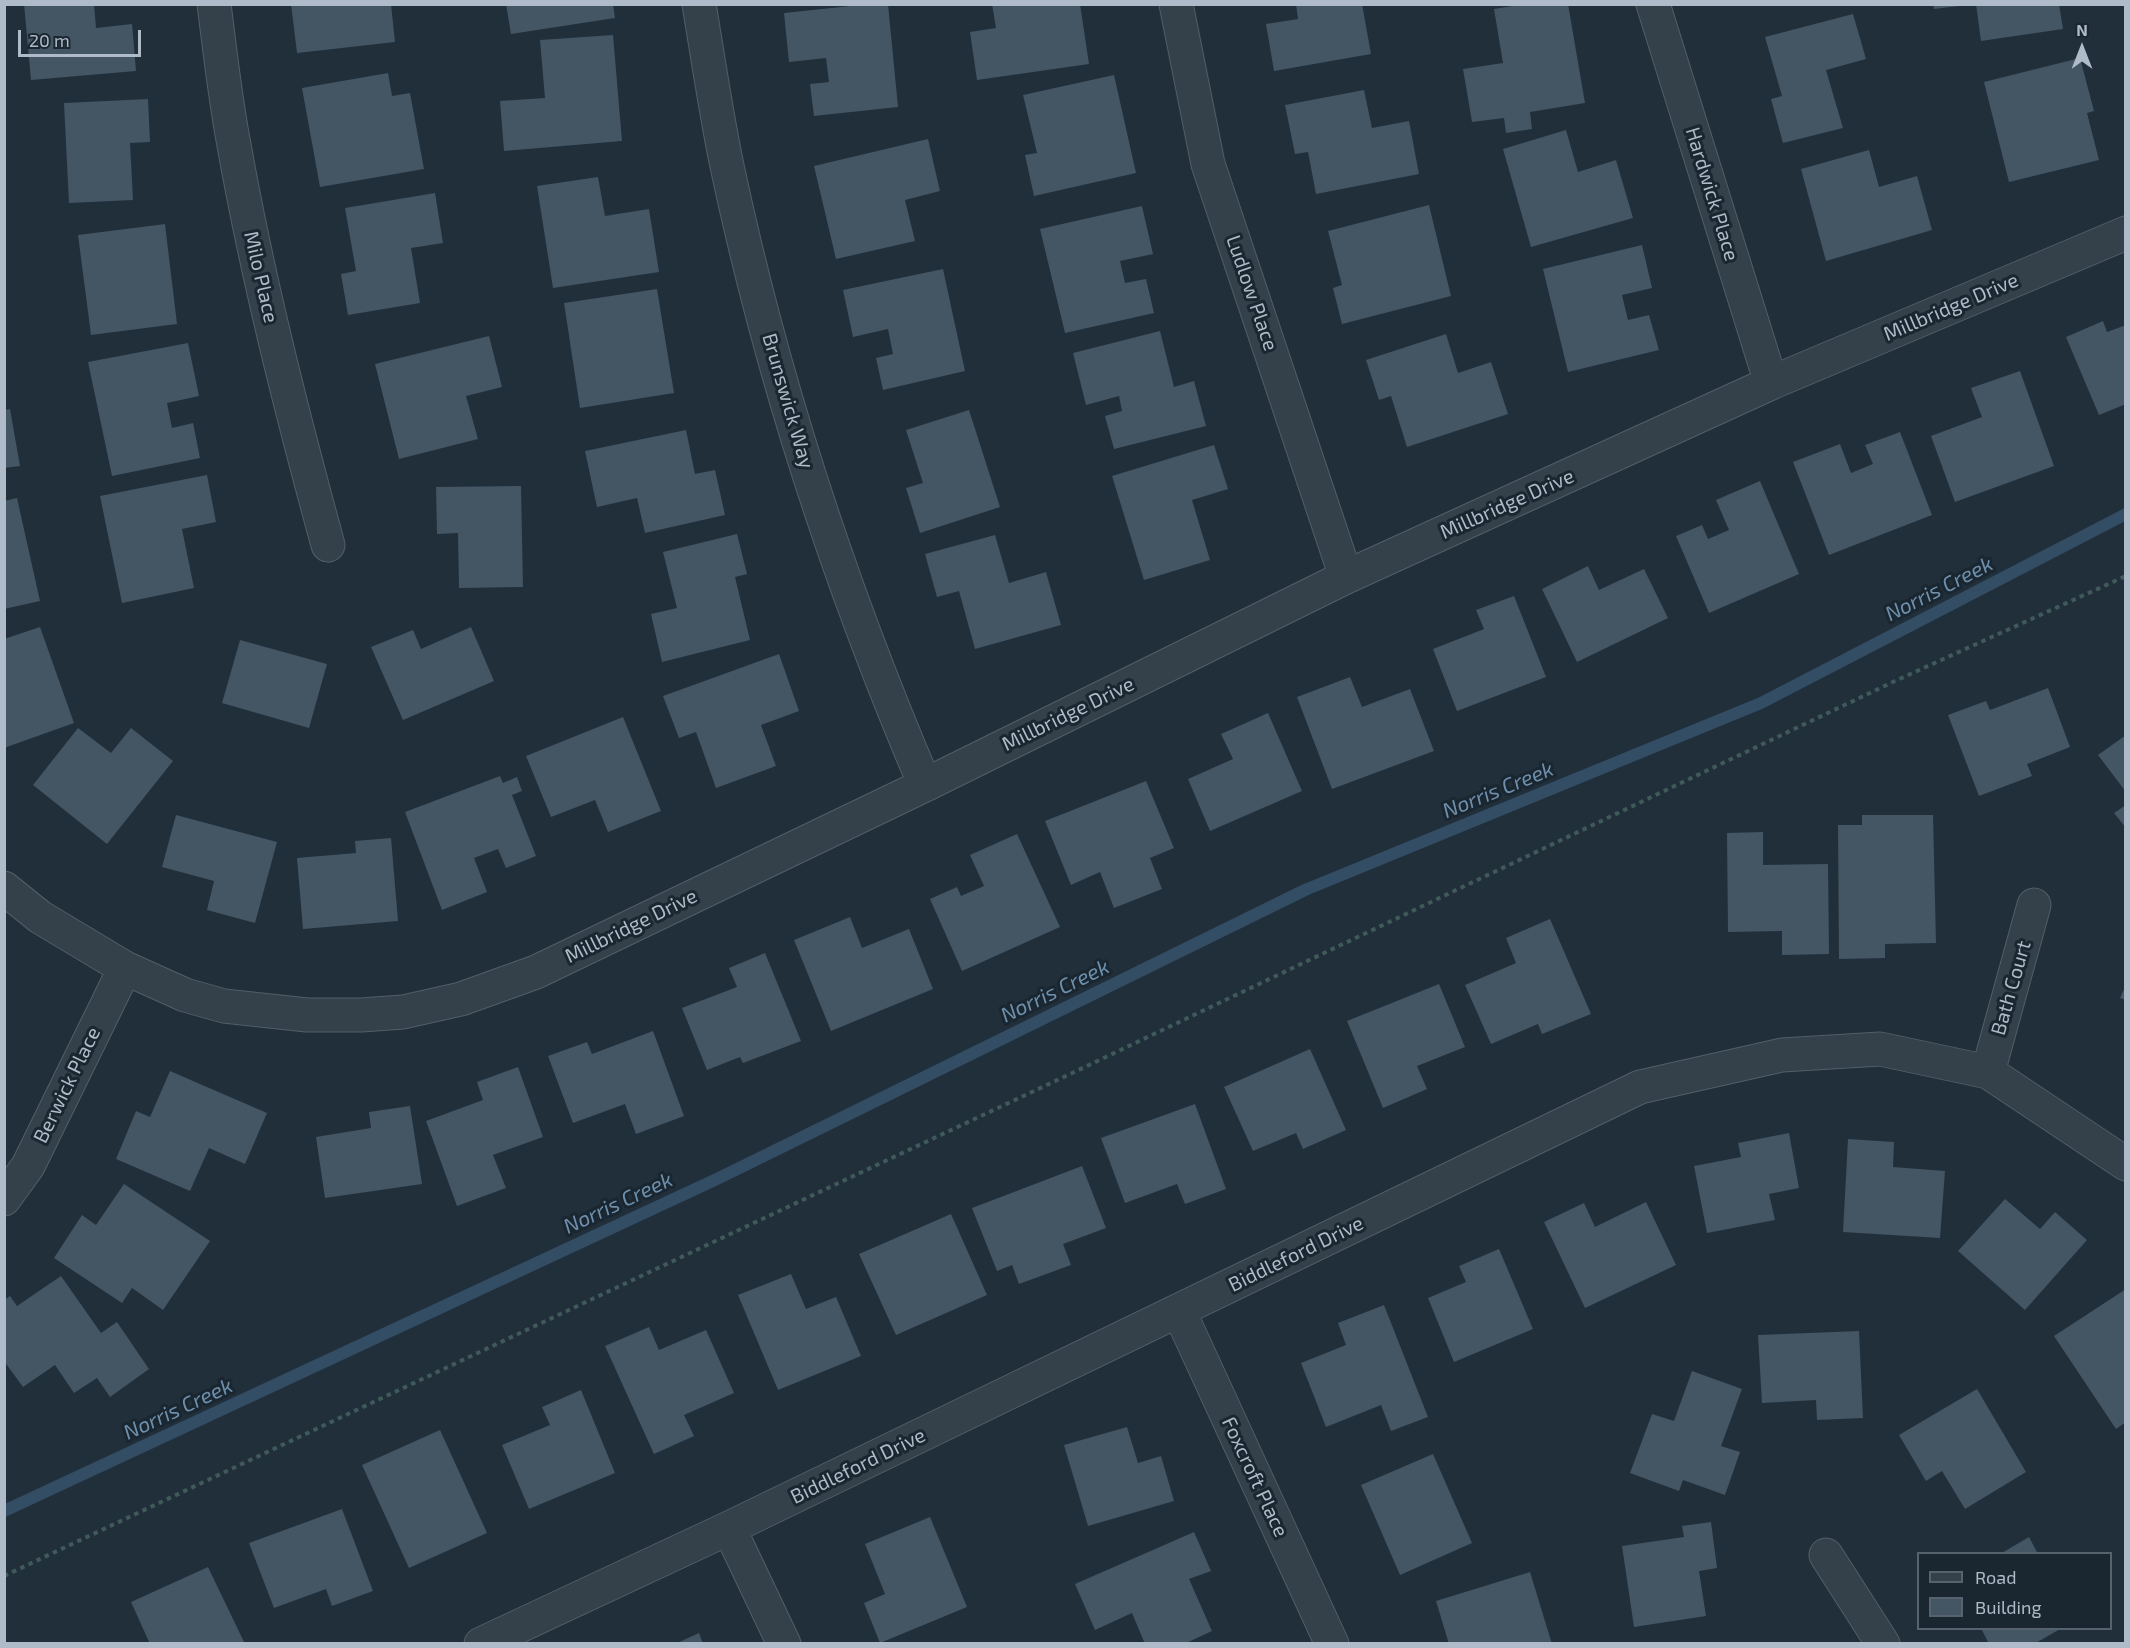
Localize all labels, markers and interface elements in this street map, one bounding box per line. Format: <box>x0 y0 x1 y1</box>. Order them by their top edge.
scale bar <box>21 18 144 56</box>
north arrow <box>2052 18 2112 78</box>
text: N <box>2076 20 2088 39</box>
text: 20 m <box>29 29 70 51</box>
street label: Hardwick Place <box>1680 124 1744 264</box>
street label: Milo Place <box>239 229 283 325</box>
street label: Ludlow Place <box>1221 232 1283 354</box>
street label: Millbridge Drive <box>1880 268 2022 346</box>
street label: Brunswick Way <box>757 331 819 471</box>
street label: Millbridge Drive <box>1436 464 1578 544</box>
water label: Norris Creek <box>1881 551 1997 627</box>
street label: Millbridge Drive <box>998 672 1138 756</box>
water label: Norris Creek <box>1439 756 1557 824</box>
street label: Millbridge Drive <box>561 884 701 968</box>
street label: Bath Court <box>1986 938 2036 1038</box>
water label: Norris Creek <box>997 954 1113 1028</box>
street label: Berwick Place <box>29 1023 105 1147</box>
water label: Norris Creek <box>559 1167 677 1239</box>
street label: Biddleford Drive <box>1225 1211 1367 1297</box>
water label: Norris Creek <box>119 1373 237 1445</box>
street label: Foxcroft Place <box>1217 1413 1293 1541</box>
street label: Biddleford Drive <box>787 1423 929 1509</box>
legend <box>1917 1552 2112 1630</box>
text: Road <box>1975 1566 2016 1588</box>
text: Building <box>1975 1596 2042 1618</box>

